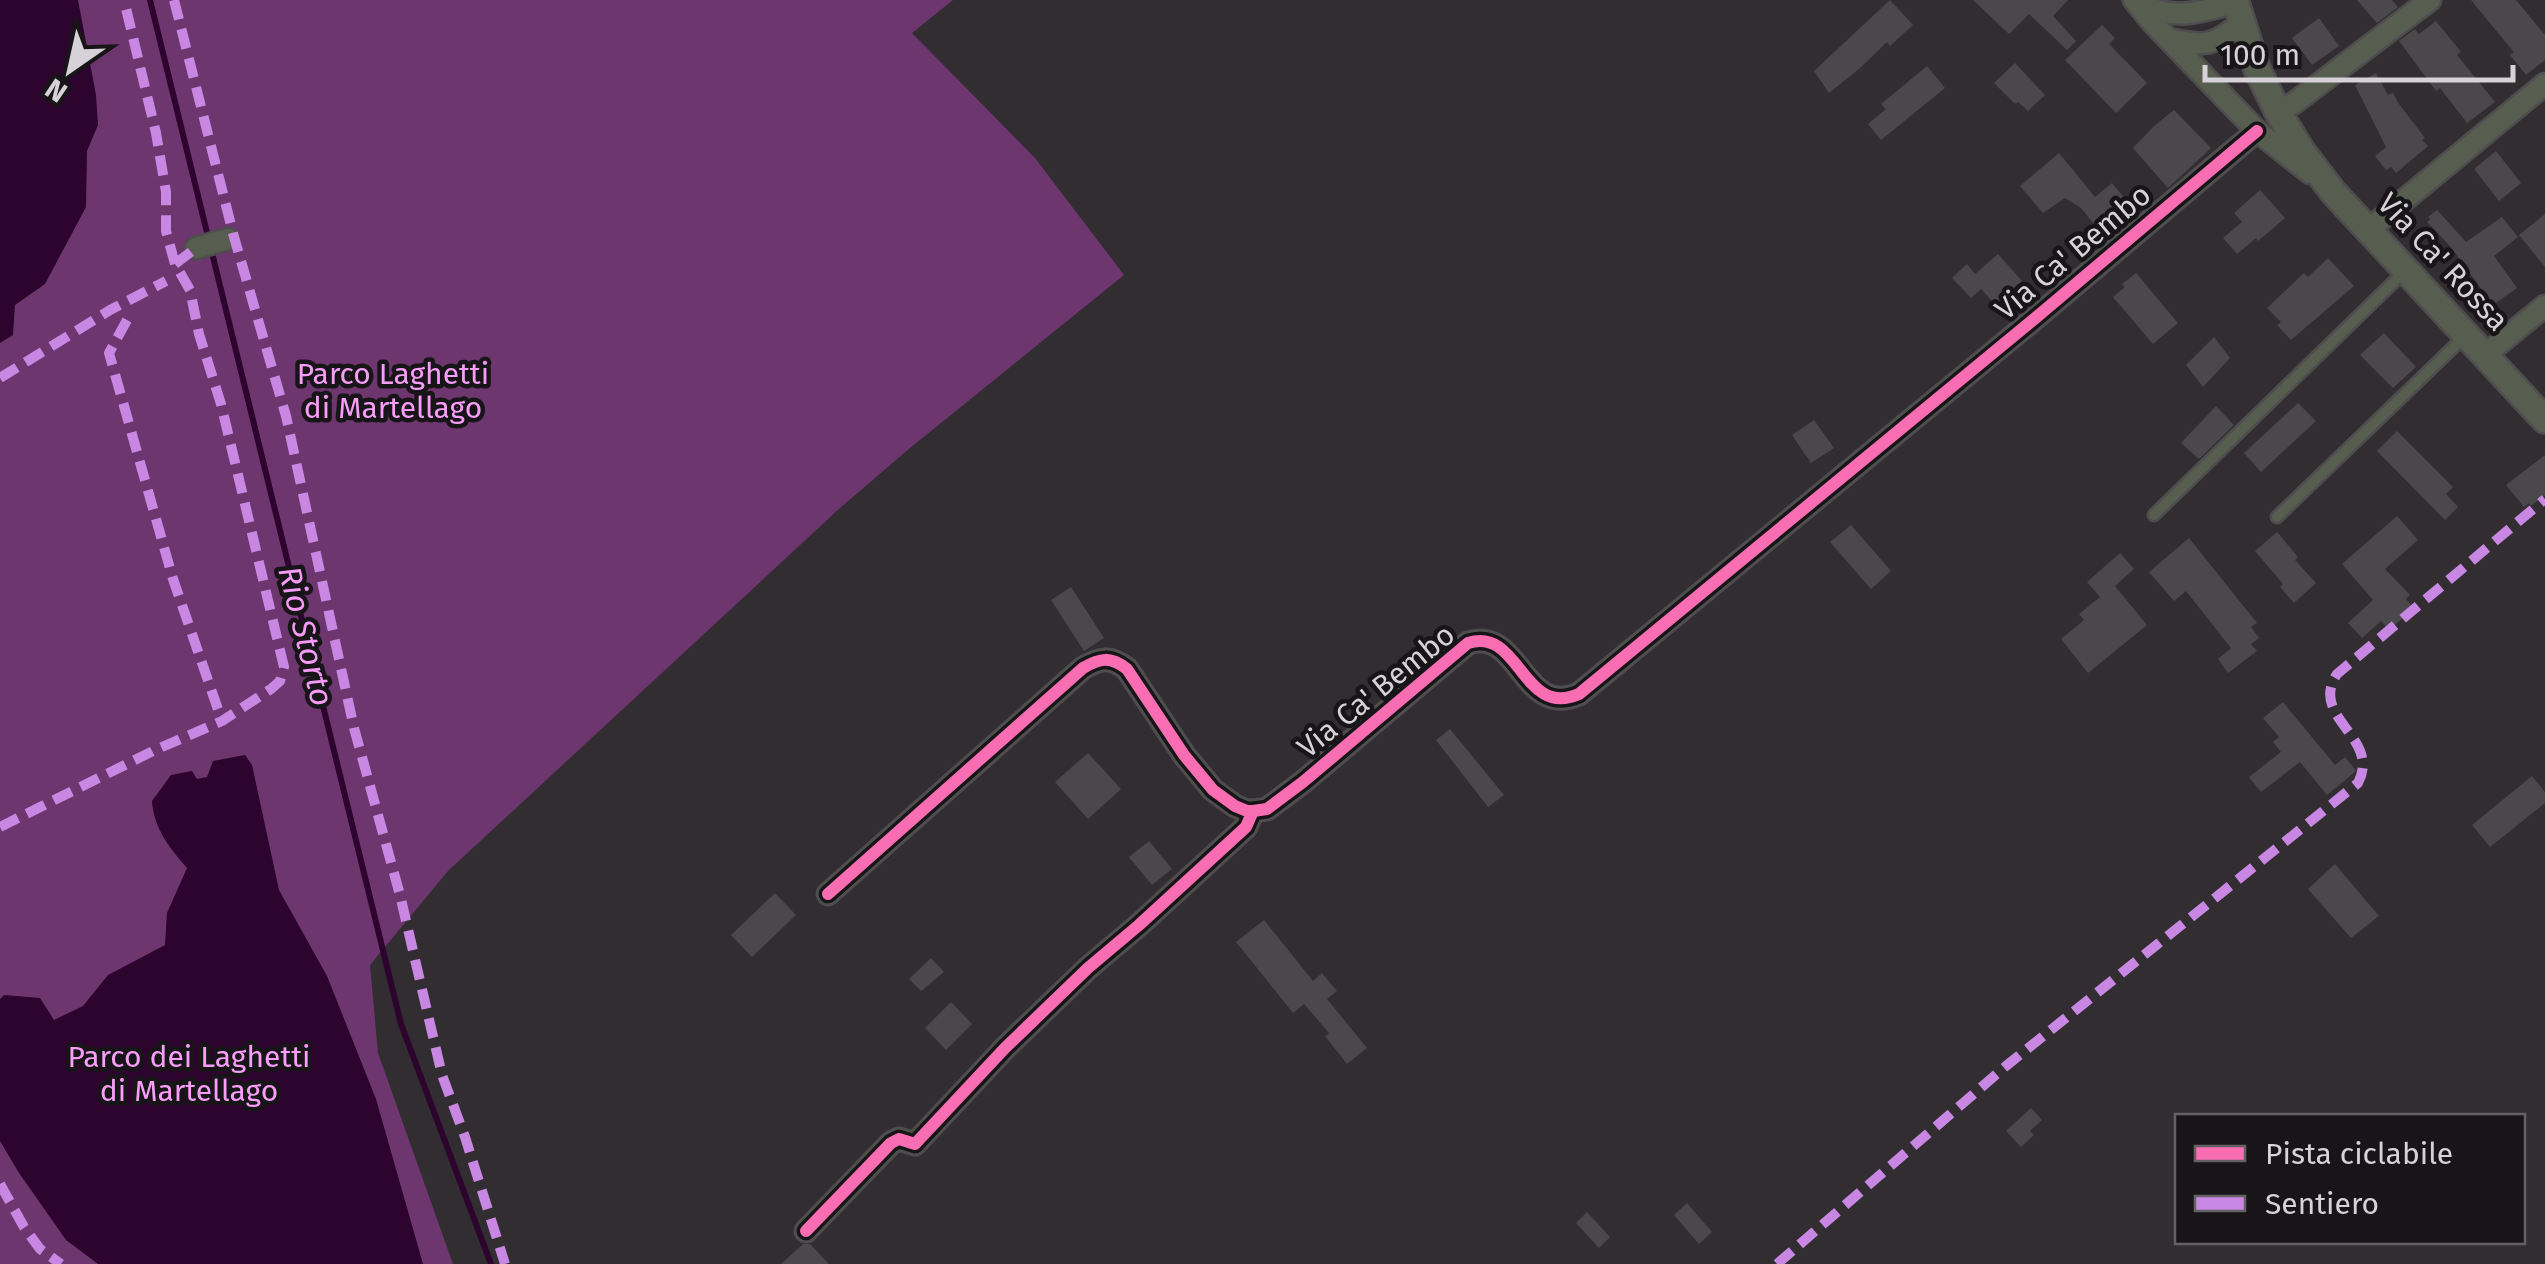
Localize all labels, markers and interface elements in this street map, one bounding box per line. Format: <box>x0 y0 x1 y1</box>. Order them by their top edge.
north arrow <box>20 20 120 120</box>
scale bar <box>2205 20 2512 82</box>
text: 100 m <box>2220 37 2300 73</box>
text: N <box>39 71 73 109</box>
street label: Via Ca' Bembo <box>1988 176 2158 328</box>
street label: Via Ca' Rossa <box>2370 186 2516 338</box>
park label: Parco Laghetti di Martellago <box>297 356 489 426</box>
water label: Rio Storto <box>270 562 342 710</box>
street label: Via Ca' Bembo <box>1290 617 1462 765</box>
park label: Parco dei Laghetti di Martellago <box>68 1039 311 1109</box>
legend <box>2175 1114 2525 1244</box>
text: Pista ciclabile <box>2265 1136 2453 1172</box>
text: Sentiero <box>2265 1186 2379 1222</box>

